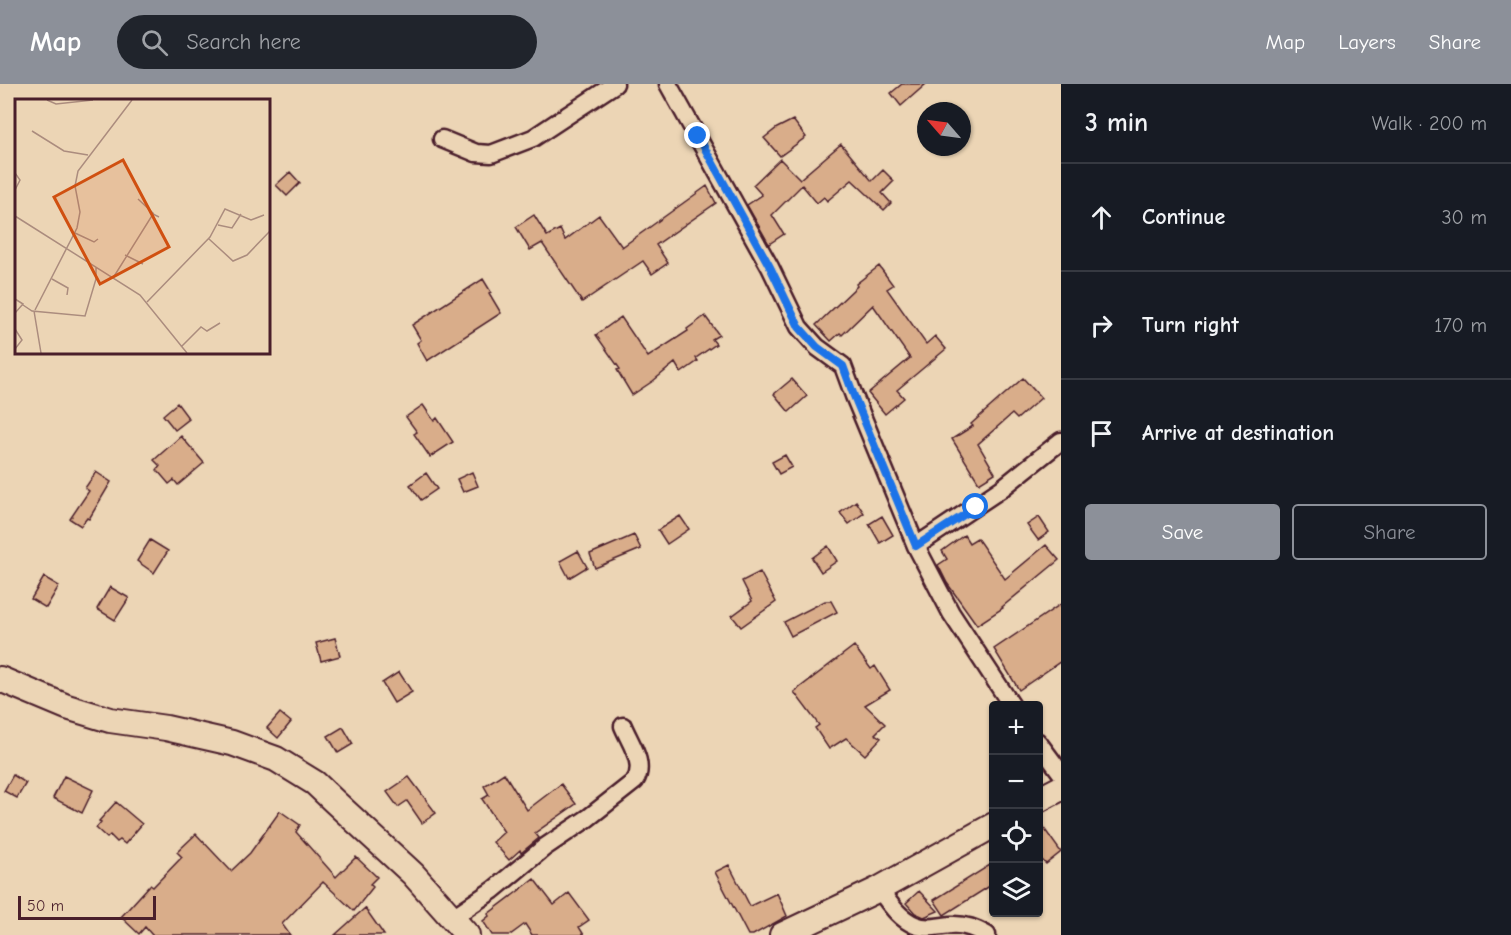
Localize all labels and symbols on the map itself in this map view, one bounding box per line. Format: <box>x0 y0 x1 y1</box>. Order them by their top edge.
inset map <box>15 99 270 354</box>
north arrow <box>917 102 971 156</box>
route end <box>684 122 710 148</box>
route start <box>962 493 988 519</box>
scale bar <box>18 893 156 920</box>

